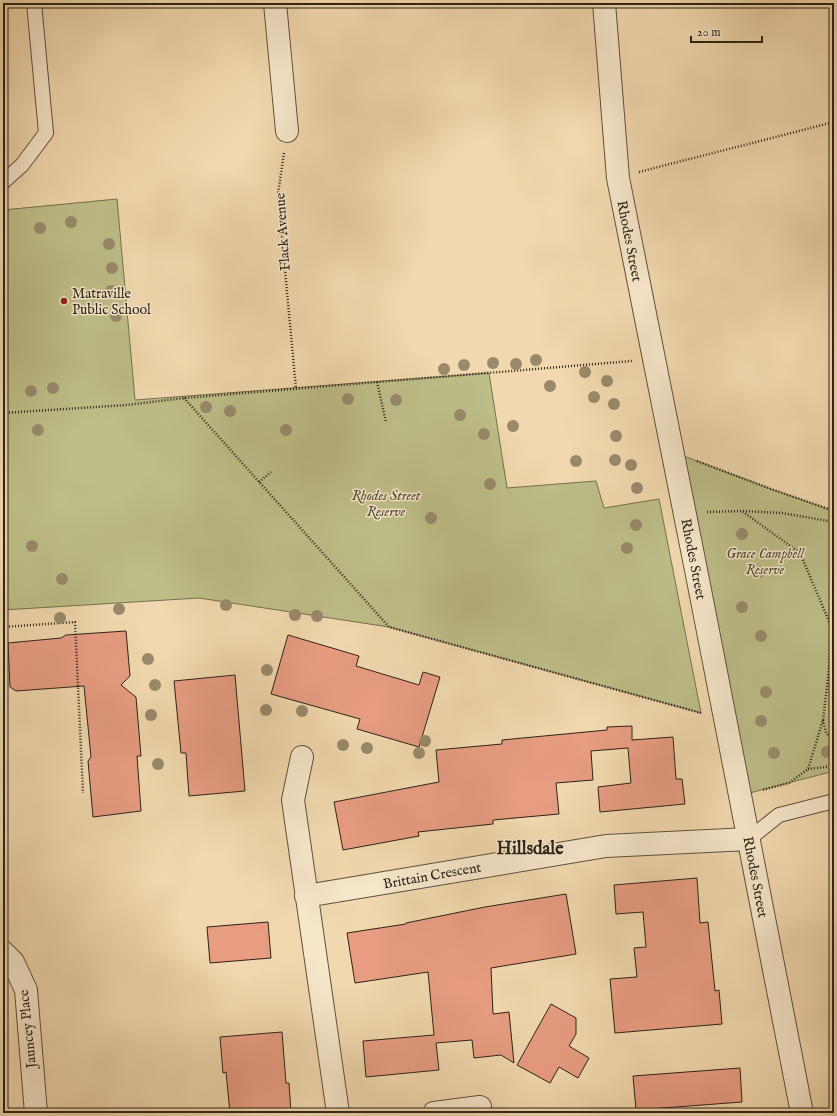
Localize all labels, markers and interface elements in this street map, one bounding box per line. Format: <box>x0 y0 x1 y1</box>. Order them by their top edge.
scale bar <box>691 18 762 44</box>
text: 20 m <box>697 25 720 40</box>
street label: Flack Avenue <box>271 192 295 272</box>
street label: Rhodes Street <box>612 199 646 283</box>
place label: Matraville Public School <box>72 285 151 319</box>
marker: Matraville Public School <box>59 296 69 306</box>
park label: Rhodes Street Reserve <box>352 487 421 521</box>
street label: Rhodes Street <box>676 517 710 601</box>
park label: Grace Campbell Reserve <box>726 545 805 579</box>
street label: Rhodes Street <box>738 835 772 919</box>
district label: Hillsdale <box>497 838 564 861</box>
street label: Brittain Crescent <box>382 858 483 893</box>
street label: Jauncey Place <box>15 988 41 1071</box>

